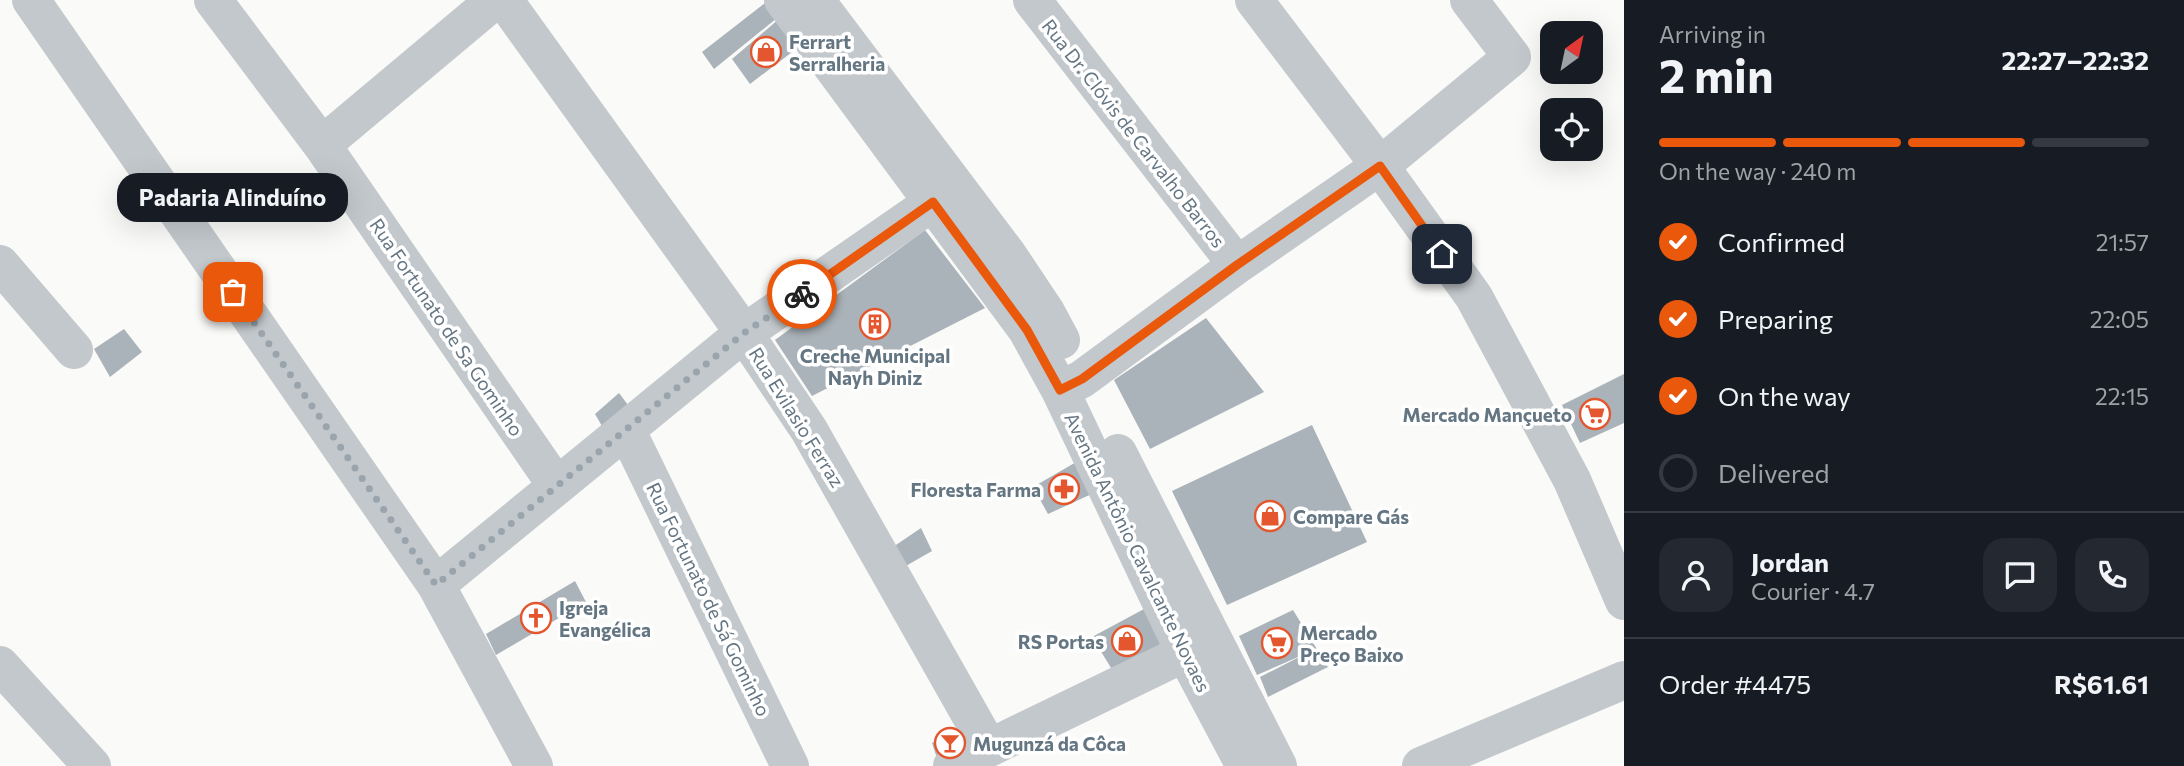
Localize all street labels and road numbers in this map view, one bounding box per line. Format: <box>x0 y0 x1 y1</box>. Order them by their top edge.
street label: Rua Dr. Clóvis de Carvalho Barros <box>1038 14 1230 252</box>
street label: Rua Fortunato de Sa Gominho <box>366 214 528 440</box>
street label: Rua Evilasio Ferraz <box>745 343 849 491</box>
street label: Avenida Antônio Cavalcante Novaes <box>1060 409 1216 695</box>
street label: Rua Fortunato de Sá Gominho <box>642 478 776 720</box>

